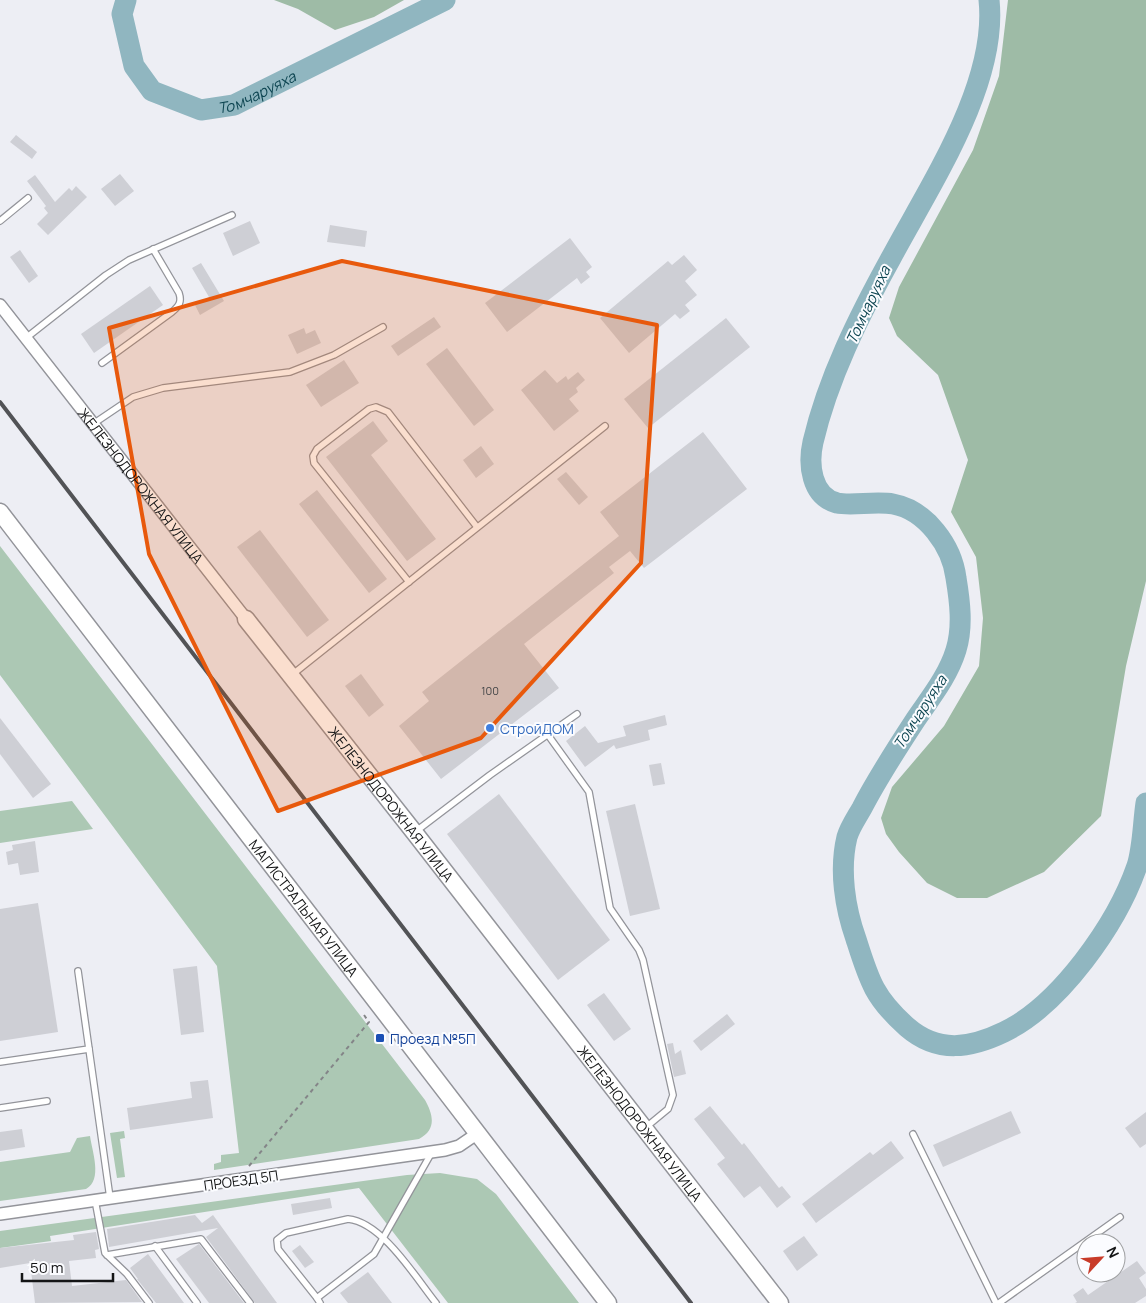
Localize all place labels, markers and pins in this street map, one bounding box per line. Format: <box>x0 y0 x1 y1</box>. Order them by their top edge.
place label: СтройДОМ <box>500 719 574 738</box>
marker: СтройДОМ <box>484 722 496 734</box>
place label: Проезд №5П <box>390 1029 476 1048</box>
marker: Проезд №5П <box>374 1032 386 1044</box>

